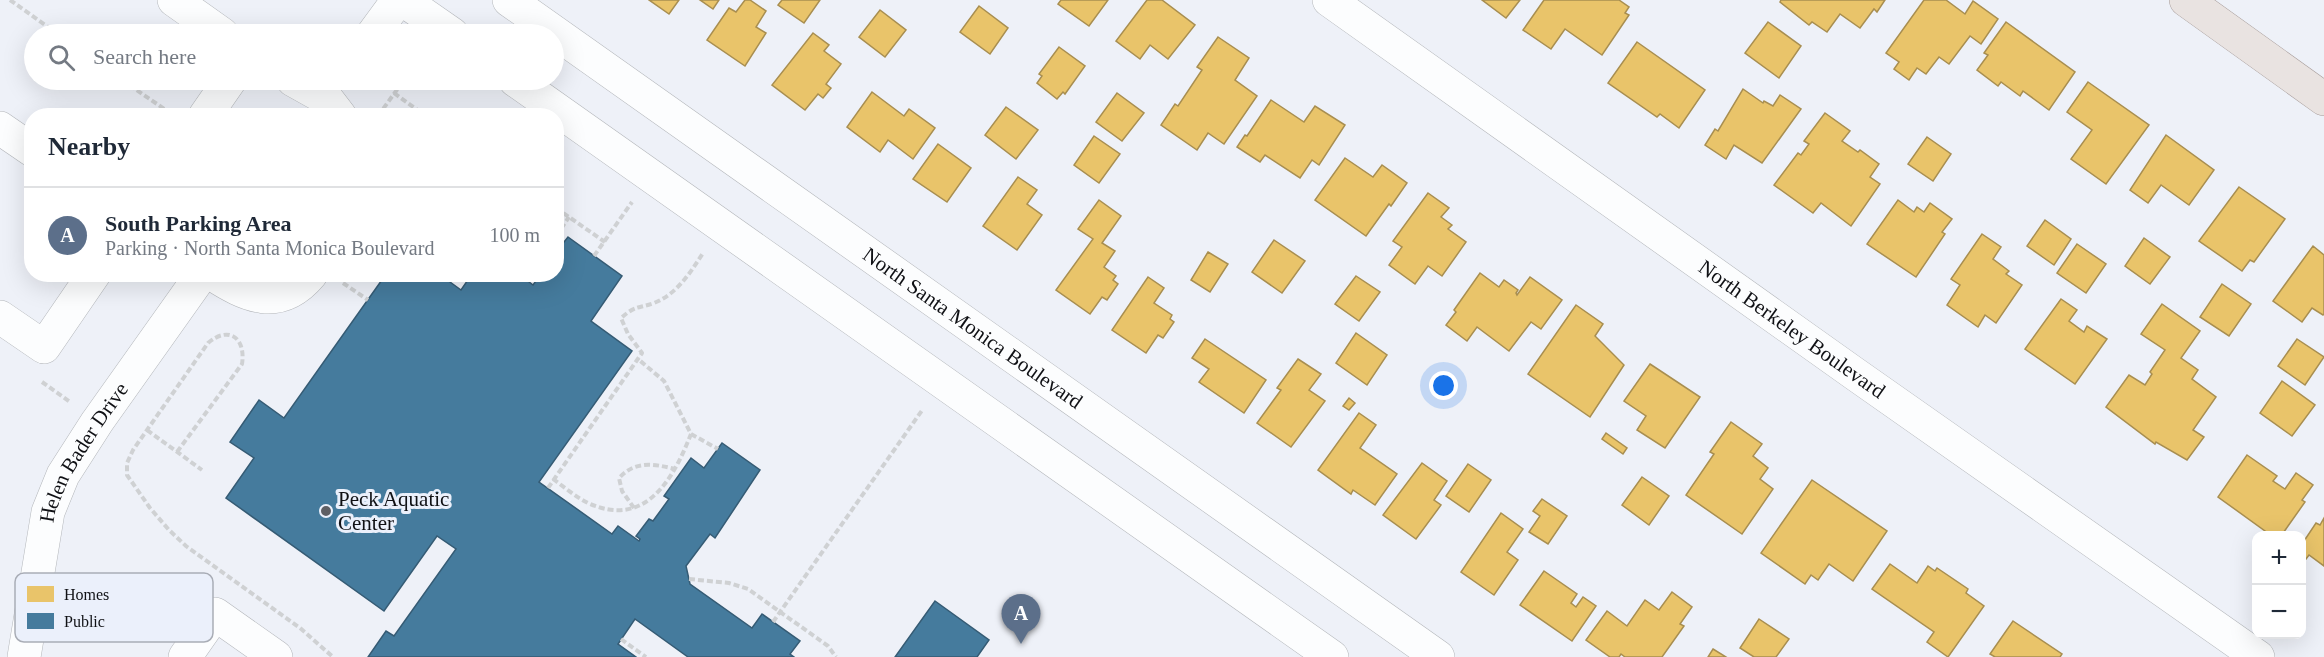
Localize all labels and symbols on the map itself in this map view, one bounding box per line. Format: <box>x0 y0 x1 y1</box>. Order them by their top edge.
street label: North Santa Monica Boulevard <box>858 242 1088 414</box>
street label: North Berkeley Boulevard <box>1694 255 1890 404</box>
your location <box>1429 371 1458 400</box>
street label: Helen Bader Drive <box>34 378 133 524</box>
place label: Peck Aquatic Center <box>338 487 449 535</box>
marker: Peck Aquatic Center <box>319 504 333 518</box>
legend <box>15 573 213 642</box>
text: Homes <box>64 586 109 603</box>
pin: A <box>1002 594 1040 644</box>
text: Public <box>64 613 105 630</box>

